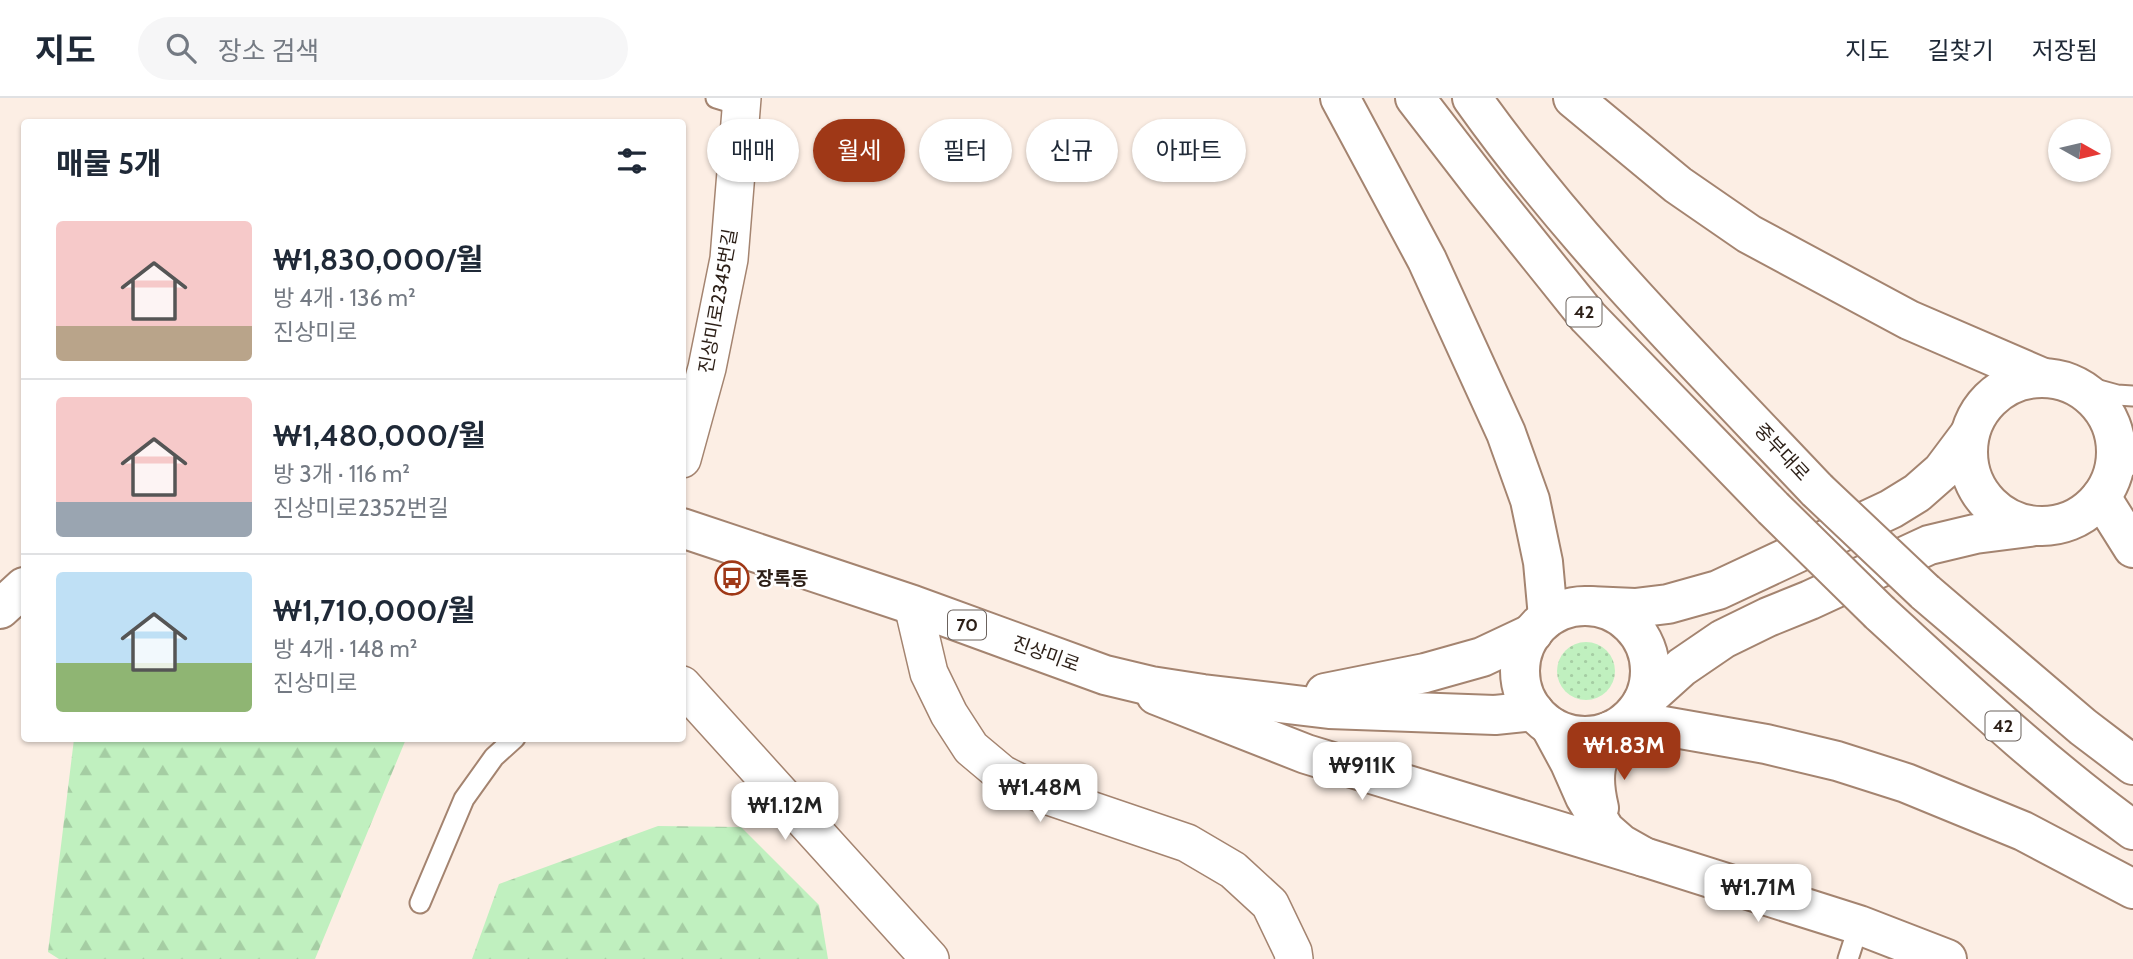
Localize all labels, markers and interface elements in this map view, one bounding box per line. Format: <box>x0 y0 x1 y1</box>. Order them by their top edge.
search box <box>138 17 628 80</box>
icon: search <box>162 29 200 67</box>
text: 지도 <box>35 30 96 70</box>
text: 장소 검색 <box>218 35 319 67</box>
text: 지도 <box>1845 36 1890 65</box>
text: 길찾기 <box>1928 36 1994 65</box>
text: 저장됨 <box>2032 36 2098 65</box>
chip: 매매 <box>707 119 799 182</box>
chip: 월세 <box>813 119 905 182</box>
chip: 필터 <box>919 119 1012 182</box>
chip: 신규 <box>1026 119 1118 182</box>
chip: 아파트 <box>1132 119 1246 182</box>
north arrow <box>2048 119 2110 182</box>
map controls <box>2048 119 2111 182</box>
icon: filters <box>613 142 651 180</box>
text: 매물 5개 <box>56 145 162 182</box>
street label: 진상미로2345번길 <box>694 227 742 375</box>
text: ₩1,830,000/월 <box>273 241 483 278</box>
icon: home <box>112 249 196 333</box>
text: 방 4개 · 136 m² <box>273 284 416 312</box>
road number: 42 <box>1566 298 1602 327</box>
text: 진상미로 <box>273 318 358 346</box>
text: ₩1,480,000/월 <box>273 417 486 454</box>
street label: 중부대로 <box>1750 419 1814 485</box>
icon: home <box>112 425 196 509</box>
text: 방 3개 · 116 m² <box>273 460 410 488</box>
text: 진상미로2352번길 <box>273 494 449 522</box>
bus stop icon: 장록동 <box>713 559 751 597</box>
place label: 장록동 <box>756 567 808 590</box>
text: ₩1,710,000/월 <box>273 592 475 629</box>
icon: home <box>112 600 196 684</box>
road number: 70 <box>948 610 986 640</box>
street label: 진상미로 <box>1009 631 1083 677</box>
text: 방 4개 · 148 m² <box>273 635 417 663</box>
text: 진상미로 <box>273 669 358 697</box>
road number: 42 <box>1986 712 2021 740</box>
pin: ₩1.83M <box>1567 722 1681 782</box>
text: ₩1.83M <box>1583 731 1665 759</box>
pin: ₩911K <box>1313 742 1411 802</box>
text: ₩911K <box>1329 751 1395 779</box>
pin: ₩1.48M <box>983 764 1097 824</box>
text: ₩1.48M <box>998 773 1082 801</box>
pin: ₩1.12M <box>728 782 842 842</box>
text: ₩1.12M <box>747 791 823 819</box>
pin: ₩1.71M <box>1701 864 1815 924</box>
text: ₩1.71M <box>1720 873 1796 901</box>

